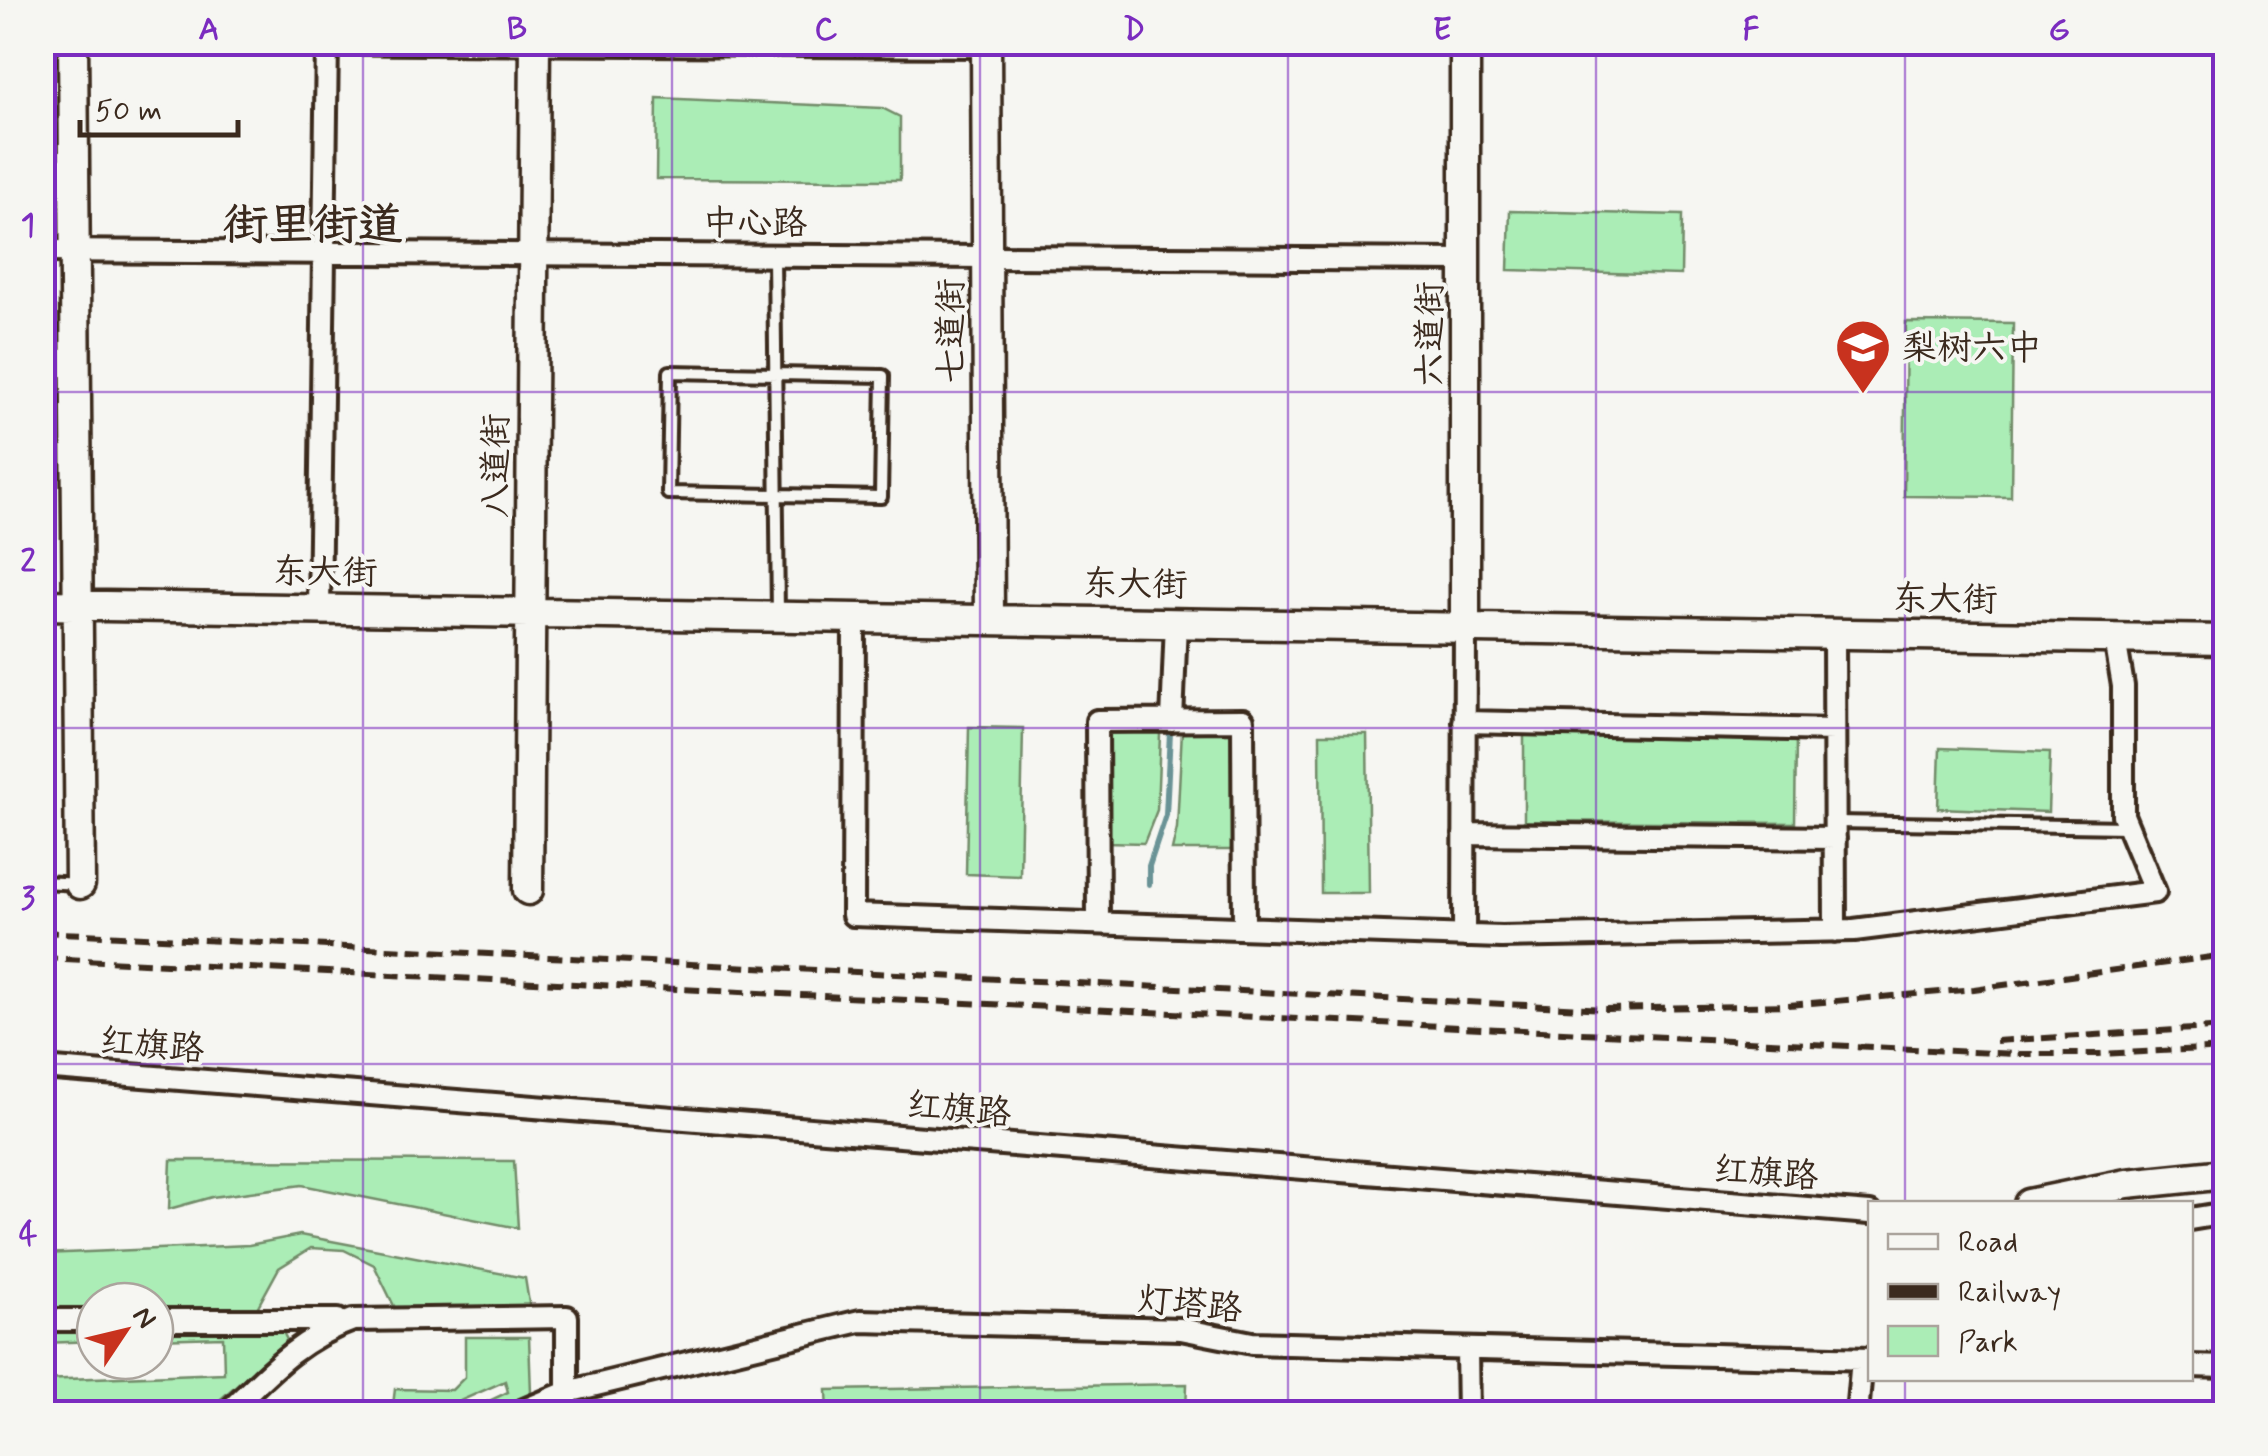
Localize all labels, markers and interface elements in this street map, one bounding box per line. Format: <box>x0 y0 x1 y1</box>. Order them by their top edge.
text: A <box>199 9 219 51</box>
text: B <box>507 9 527 51</box>
text: C <box>815 9 838 51</box>
text: D <box>1123 9 1145 51</box>
text: E <box>1433 9 1452 51</box>
text: F <box>1743 9 1760 51</box>
text: G <box>2048 9 2070 51</box>
scale bar <box>80 75 238 137</box>
text: 50 m <box>95 92 162 131</box>
district label: 街里街道 <box>223 197 403 256</box>
street label: 中心路 <box>702 201 808 247</box>
text: 1 <box>21 205 35 247</box>
street label: 七道街 <box>929 278 975 384</box>
street label: 六道街 <box>1408 281 1454 387</box>
school or university icon: 梨树六中 <box>1833 317 1893 396</box>
place label: 梨树六中 <box>1902 326 2042 372</box>
street label: 八道街 <box>474 413 520 519</box>
text: 2 <box>20 541 36 583</box>
street label: 东大街 <box>272 549 378 597</box>
street label: 东大街 <box>1082 561 1188 609</box>
street label: 东大街 <box>1892 576 1998 624</box>
text: 3 <box>21 878 36 920</box>
street label: 红旗路 <box>98 1019 206 1073</box>
street label: 红旗路 <box>905 1083 1013 1137</box>
street label: 红旗路 <box>1712 1147 1820 1201</box>
legend <box>1868 1201 2193 1381</box>
text: 4 <box>19 1214 38 1256</box>
text: Road <box>1958 1223 2018 1262</box>
text: Railway <box>1958 1273 2061 1312</box>
street label: 灯塔路 <box>1135 1277 1244 1333</box>
north arrow <box>75 1281 175 1381</box>
text: N <box>123 1300 164 1336</box>
text: Park <box>1958 1323 2018 1362</box>

